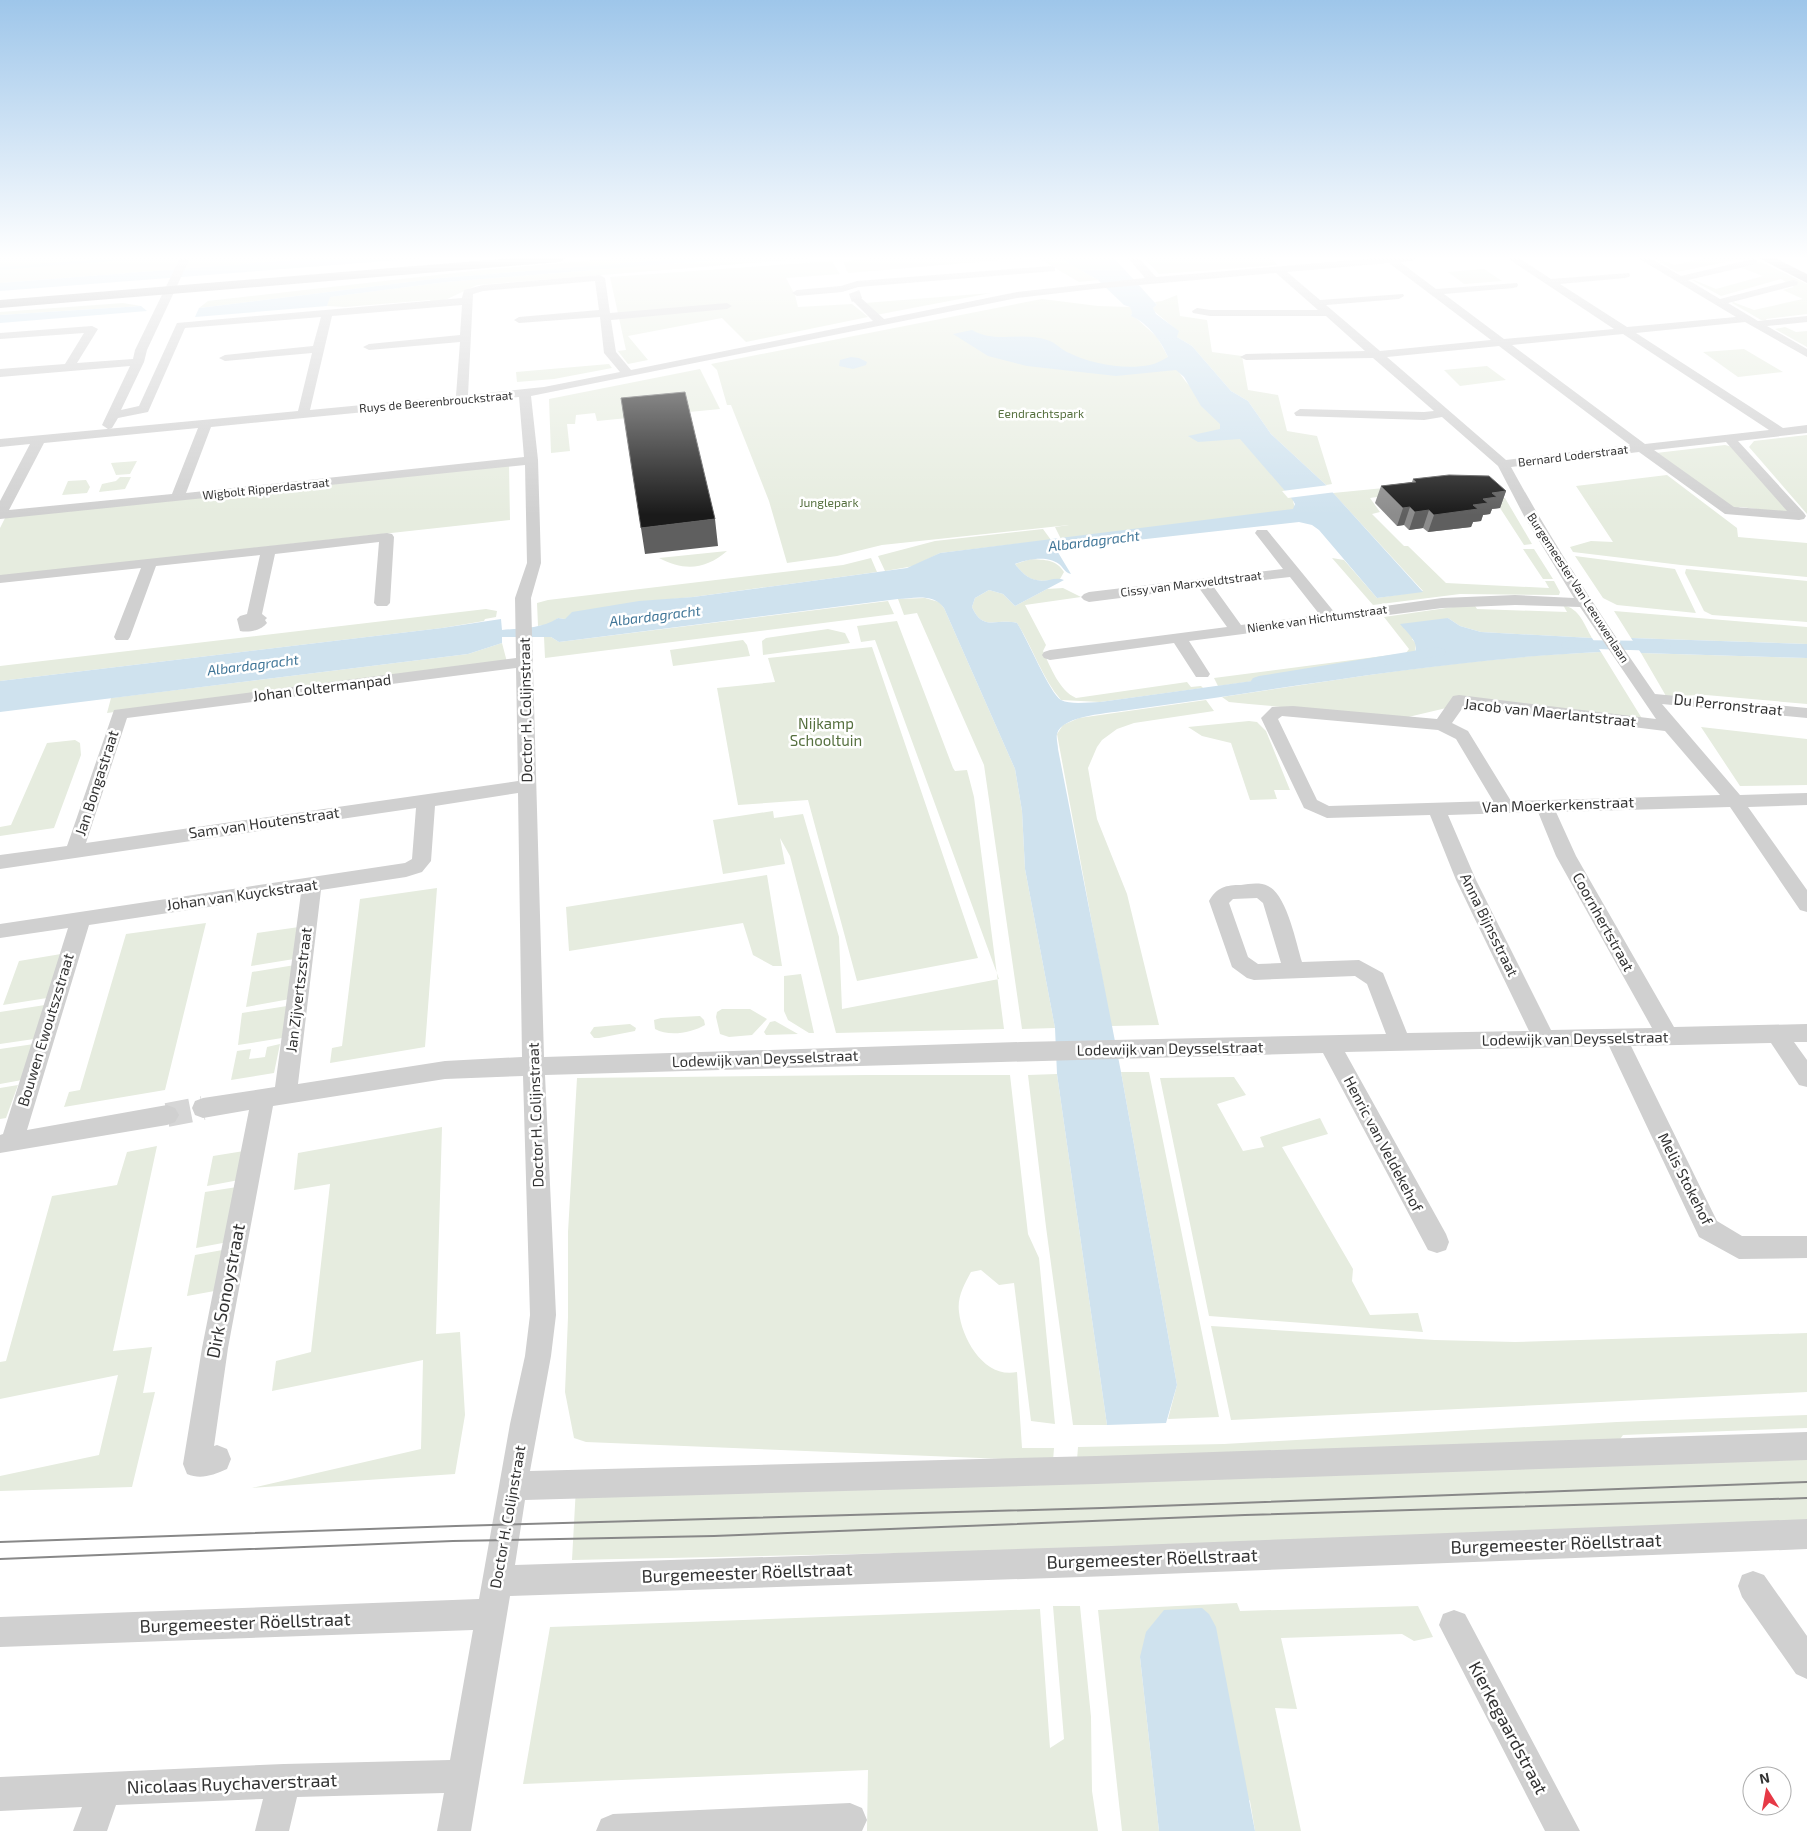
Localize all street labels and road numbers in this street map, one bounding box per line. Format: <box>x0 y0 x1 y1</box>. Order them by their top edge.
street label: Ruys de Beerenbrouckstraat <box>359 387 514 415</box>
street label: Bernard Loderstraat <box>1517 441 1629 469</box>
street label: Wigbolt Ripperdastraat <box>202 474 330 502</box>
street label: Burgemeester Van Leeuwenlaan <box>1525 510 1633 665</box>
street label: Cissy van Marxveldtstraat <box>1119 567 1263 599</box>
street label: Nienke van Hichtumstraat <box>1246 601 1388 635</box>
street label: Doctor H. Colijnstraat <box>515 637 536 783</box>
street label: Johan Coltermanpad <box>252 670 392 704</box>
street label: Du Perronstraat <box>1673 689 1784 719</box>
street label: Jacob van Maerlantstraat <box>1463 694 1637 730</box>
street label: Jan Bongastraat <box>70 727 122 838</box>
street label: Van Moerkerkenstraat <box>1482 792 1634 816</box>
street label: Sam van Houtenstraat <box>187 802 341 842</box>
street label: Coornhertstraat <box>1569 869 1639 974</box>
street label: Anna Bijnsstraat <box>1456 870 1523 980</box>
street label: Johan van Kuyckstraat <box>165 874 319 914</box>
street label: Jan Zijvertszstraat <box>281 926 316 1054</box>
street label: Bouwen Ewoutszstraat <box>13 951 77 1108</box>
street label: Lodewijk van Deysselstraat <box>1482 1027 1669 1050</box>
street label: Lodewijk van Deysselstraat <box>1077 1037 1264 1060</box>
street label: Doctor H. Colijnstraat <box>523 1042 548 1188</box>
street label: Lodewijk van Deysselstraat <box>671 1046 859 1071</box>
street label: Henric van Veldekehof <box>1341 1073 1427 1215</box>
street label: Melis Stokehof <box>1655 1129 1717 1228</box>
street label: Dirk Sonoystraat <box>201 1221 249 1360</box>
street label: Doctor H. Colijnstraat <box>486 1444 530 1590</box>
street label: Burgemeester Röellstraat <box>1450 1528 1662 1558</box>
street label: Burgemeester Röellstraat <box>1046 1543 1258 1573</box>
street label: Burgemeester Röellstraat <box>641 1557 853 1587</box>
street label: Burgemeester Röellstraat <box>139 1607 351 1637</box>
street label: Kierkegaardstraat <box>1465 1657 1553 1798</box>
street label: Nicolaas Ruychaverstraat <box>126 1768 338 1798</box>

